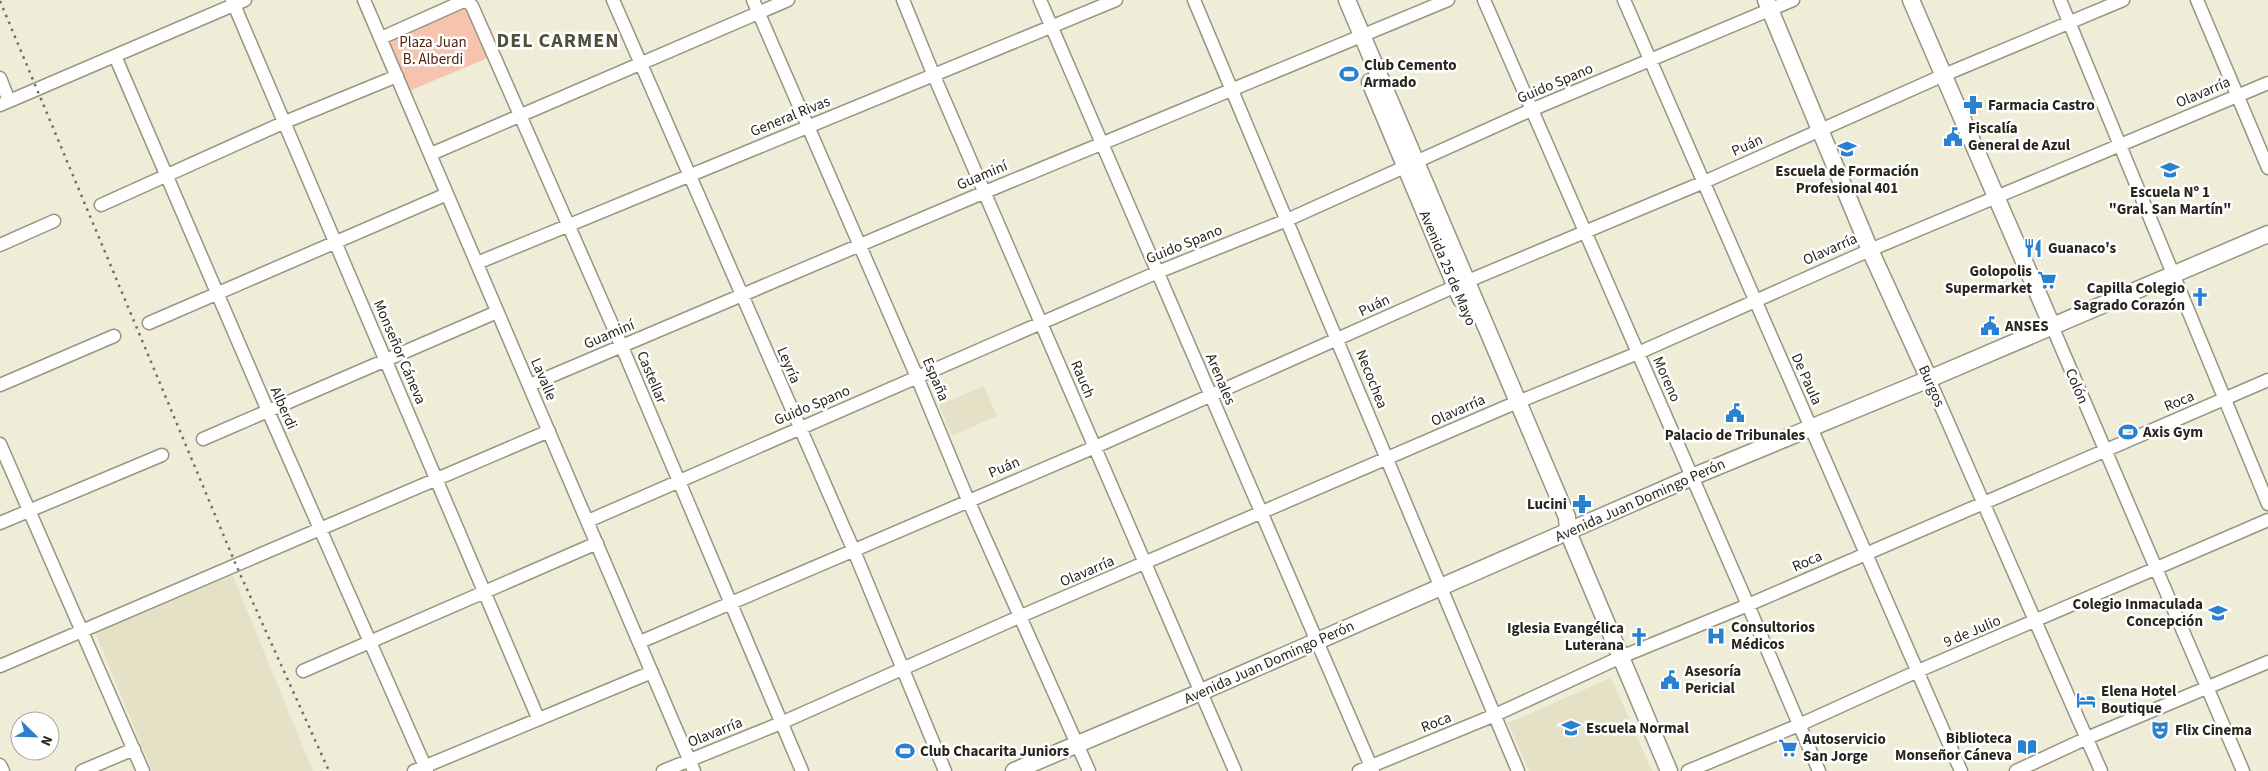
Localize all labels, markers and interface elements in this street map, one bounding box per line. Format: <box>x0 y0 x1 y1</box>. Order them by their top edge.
district label: DEL CARMEN <box>497 27 619 55</box>
park label: Plaza Juan B. Alberdi <box>399 32 467 70</box>
place label: Club Cemento Armado <box>1363 55 1457 93</box>
street label: Guido Spano <box>1514 58 1596 109</box>
sports icon: Club Cemento Armado <box>1338 63 1360 85</box>
street label: Olavarría <box>2173 72 2234 113</box>
street label: General Rivas <box>747 91 833 142</box>
pharmacy icon: Farmacia Castro <box>1962 94 1984 116</box>
place label: Farmacia Castro <box>1988 95 2095 116</box>
place label: Fiscalía General de Azul <box>1968 118 2071 156</box>
public building icon: Fiscalía General de Azul <box>1942 126 1964 148</box>
street label: Puán <box>1728 129 1766 162</box>
school or university icon: Escuela de Formación Profesional 401 <box>1836 138 1858 160</box>
street label: Guaminí <box>954 155 1012 195</box>
school or university icon: Escuela Nº 1 "Gral. San Martín" <box>2159 159 2181 181</box>
place label: Escuela de Formación Profesional 401 <box>1775 161 1919 199</box>
place label: Escuela Nº 1 "Gral. San Martín" <box>2109 182 2231 220</box>
street label: Avenida 25 de Mayo <box>1414 207 1481 329</box>
street label: Guido Spano <box>1143 220 1225 269</box>
street label: Olavarría <box>1800 228 1861 271</box>
restaurant icon: Guanaco's <box>2022 237 2044 259</box>
place label: Guanaco's <box>2048 238 2116 259</box>
place label: Golopolis Supermarket <box>1945 261 2032 299</box>
supermarket icon: Golopolis Supermarket <box>2036 269 2058 291</box>
place label: Capilla Colegio Sagrado Corazón <box>2073 278 2185 316</box>
church icon: Capilla Colegio Sagrado Corazón <box>2189 286 2211 308</box>
street label: Puán <box>1355 289 1393 322</box>
street label: Monseñor Cáneva <box>368 297 431 408</box>
street label: Guaminí <box>581 314 639 354</box>
public building icon: ANSES <box>1979 315 2001 337</box>
place label: ANSES <box>2004 316 2048 337</box>
street label: Leyría <box>771 344 806 387</box>
street label: Necochea <box>1350 347 1393 412</box>
street label: Castellar <box>631 348 672 407</box>
street label: Arenales <box>1200 350 1241 408</box>
street label: De Paula <box>1786 350 1827 408</box>
street label: Moreno <box>1647 353 1686 405</box>
street label: España <box>917 354 954 404</box>
street label: Lavalle <box>525 355 562 404</box>
street label: Rauch <box>1065 357 1100 401</box>
street label: Burgos <box>1913 362 1950 410</box>
street label: Colón <box>2060 365 2093 407</box>
street label: Guido Spano <box>771 380 853 431</box>
street label: Alberdi <box>265 383 302 433</box>
street label: Roca <box>2161 386 2197 417</box>
street label: Olavarría <box>1428 389 1489 432</box>
public building icon: Palacio de Tribunales <box>1724 402 1746 424</box>
sports icon: Axis Gym <box>2117 421 2139 443</box>
place label: Axis Gym <box>2142 422 2203 443</box>
place label: Palacio de Tribunales <box>1665 425 1806 446</box>
street label: Puán <box>985 451 1023 483</box>
street label: Avenida Juan Domingo Perón <box>1552 453 1729 548</box>
pharmacy icon: Lucini <box>1571 493 1593 515</box>
place label: Lucini <box>1527 494 1567 515</box>
street label: Roca <box>1789 546 1826 577</box>
street label: Olavarría <box>1057 551 1118 592</box>
place label: Colegio Inmaculada Concepción <box>2072 594 2203 632</box>
school or university icon: Colegio Inmaculada Concepción <box>2207 602 2229 624</box>
street label: 9 de Julio <box>1940 610 2004 653</box>
street label: Avenida Juan Domingo Perón <box>1181 615 1358 710</box>
place label: Consultorios Médicos <box>1731 617 1815 655</box>
place label: Iglesia Evangélica Luterana <box>1507 618 1624 656</box>
hospital icon: Consultorios Médicos <box>1705 625 1727 647</box>
church icon: Iglesia Evangélica Luterana <box>1628 626 1650 648</box>
place label: Asesoría Pericial <box>1684 661 1741 699</box>
public building icon: Asesoría Pericial <box>1659 669 1681 691</box>
place label: Elena Hotel Boutique <box>2101 681 2177 719</box>
hotel icon: Elena Hotel Boutique <box>2075 689 2097 711</box>
street label: Roca <box>1418 707 1454 738</box>
north arrow <box>10 711 60 761</box>
street label: Olavarría <box>685 712 746 753</box>
school or university icon: Escuela Normal <box>1560 717 1582 739</box>
place label: Escuela Normal <box>1586 718 1689 739</box>
theatre icon: Flix Cinema <box>2149 719 2171 741</box>
place label: Flix Cinema <box>2175 720 2252 741</box>
place label: Biblioteca Monseñor Cáneva <box>1895 728 2012 766</box>
place label: Autoservicio San Jorge <box>1802 729 1886 767</box>
text: N <box>35 732 57 749</box>
library icon: Biblioteca Monseñor Cáneva <box>2016 736 2038 758</box>
supermarket icon: Autoservicio San Jorge <box>1777 737 1799 759</box>
sports icon: Club Chacarita Juniors <box>894 740 916 762</box>
place label: Club Chacarita Juniors <box>920 741 1070 762</box>

